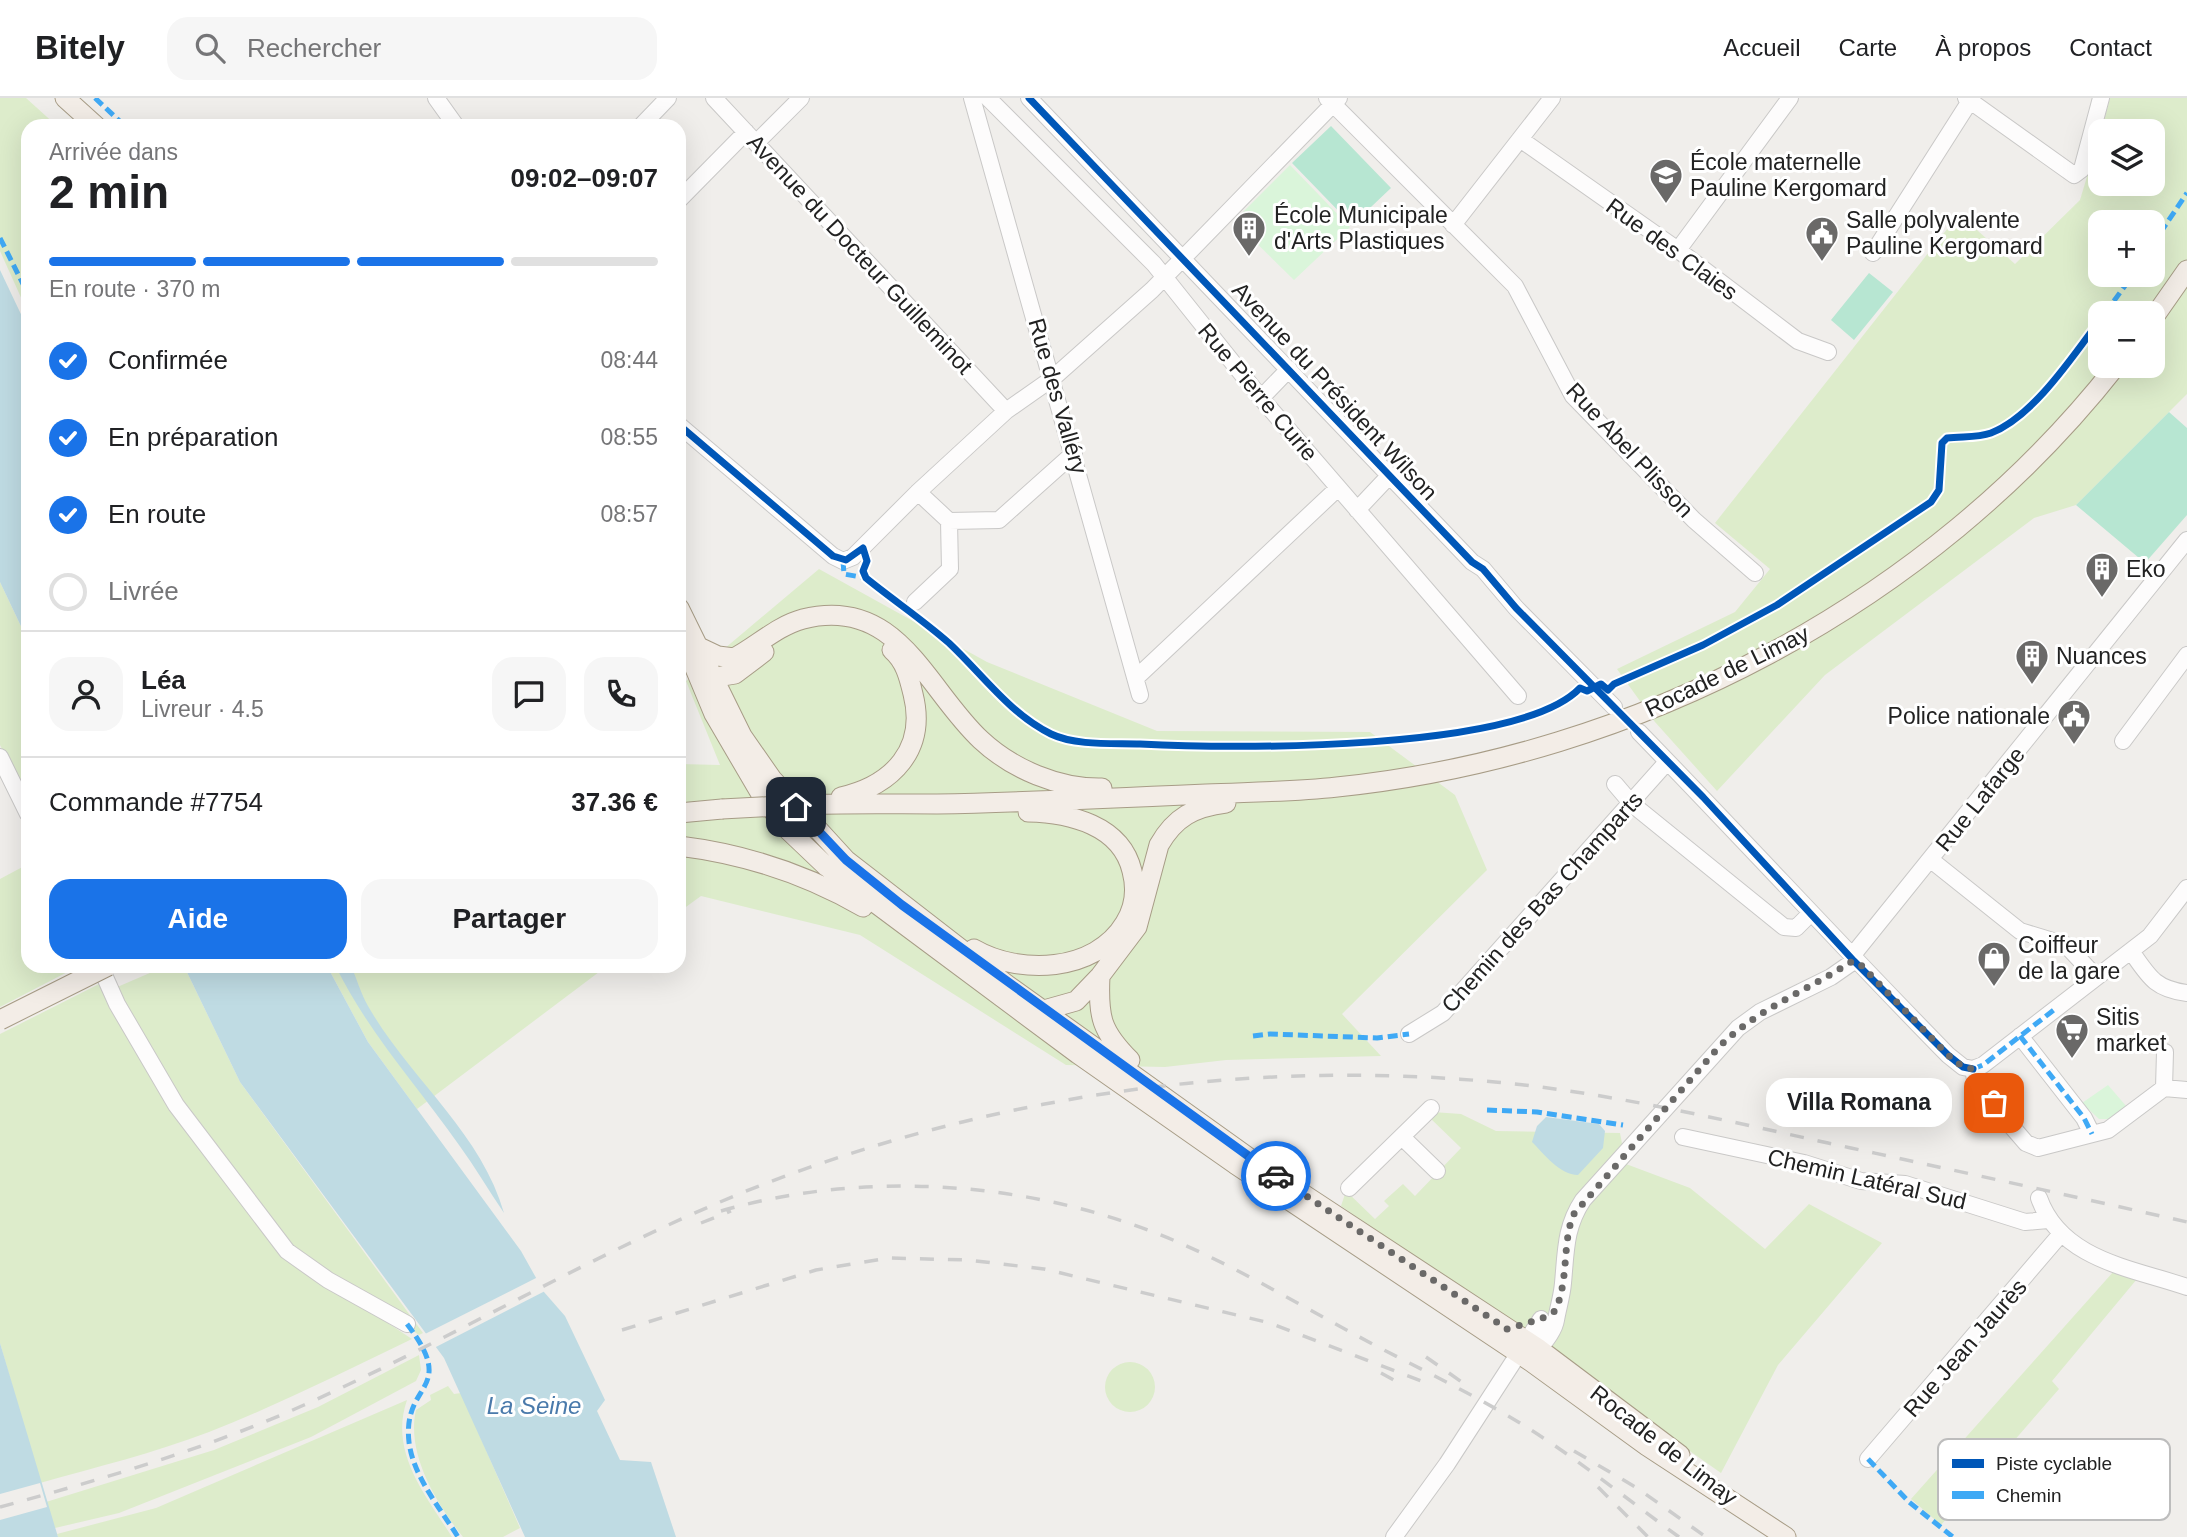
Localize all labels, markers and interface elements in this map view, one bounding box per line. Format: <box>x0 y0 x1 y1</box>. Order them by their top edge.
search box <box>167 17 657 80</box>
text: Bitely <box>35 29 125 66</box>
icon: search <box>191 29 229 67</box>
text: Rechercher <box>247 33 381 63</box>
text: Accueil <box>1723 34 1801 61</box>
text: Carte <box>1839 34 1897 61</box>
text: À propos <box>1935 34 2031 61</box>
text: Contact <box>2069 34 2152 61</box>
map controls <box>2088 119 2165 378</box>
button: layers <box>2088 119 2165 196</box>
street label: Avenue du Docteur Guilleminot <box>742 129 978 380</box>
text: Arrivée dans <box>49 139 178 165</box>
place label: École maternelle Pauline Kergomard <box>1690 149 1887 201</box>
school or university icon: École maternelle Pauline Kergomard <box>1647 156 1685 205</box>
text: 09:02–09:07 <box>511 163 658 193</box>
text: 2 min <box>49 166 169 218</box>
street label: Rue des Claies <box>1601 193 1743 305</box>
place label: École Municipale d'Arts Plastiques <box>1274 202 1448 254</box>
place label: Salle polyvalente Pauline Kergomard <box>1846 207 2043 259</box>
building icon: École Municipale d'Arts Plastiques <box>1230 209 1268 258</box>
button: + <box>2088 210 2165 287</box>
public building icon: Salle polyvalente Pauline Kergomard <box>1803 214 1841 263</box>
text: En route · 370 m <box>49 276 220 302</box>
street label: Avenue du Président Wilson <box>1227 277 1443 505</box>
button: − <box>2088 301 2165 378</box>
street label: Rue des Valléry <box>1023 315 1093 477</box>
street label: Rue Pierre Curie <box>1193 318 1323 466</box>
icon: check <box>49 342 87 380</box>
text: Confirmée <box>108 345 228 375</box>
text: 08:44 <box>600 347 658 373</box>
street label: Rue Abel Plisson <box>1561 378 1699 522</box>
icon: check <box>49 419 87 457</box>
text: En préparation <box>108 422 279 452</box>
text: 08:55 <box>600 424 658 450</box>
icon: check <box>49 496 87 534</box>
text: En route <box>108 499 206 529</box>
text: 08:57 <box>600 501 658 527</box>
building icon: Eko <box>2083 550 2121 599</box>
place label: Eko <box>2126 556 2166 582</box>
text: Livrée <box>108 576 179 606</box>
street label: Rocade de Limay <box>1641 620 1814 722</box>
building icon: Nuances <box>2013 637 2051 686</box>
place label: Nuances <box>2056 643 2147 669</box>
button: person <box>49 657 123 731</box>
button: chat <box>492 657 566 731</box>
button: phone <box>584 657 658 731</box>
text: Léa <box>141 665 186 695</box>
text: Livreur · 4.5 <box>141 696 264 722</box>
public building icon: Police nationale <box>2055 697 2093 746</box>
place label: Police nationale <box>1888 703 2050 729</box>
street label: Rue Lafarge <box>1930 742 2030 856</box>
pin <box>766 777 826 837</box>
street label: Chemin des Bas Champarts <box>1436 786 1648 1018</box>
text: Commande #7754 <box>49 787 263 817</box>
text: 37.36 € <box>571 787 658 817</box>
icon: home <box>777 788 815 826</box>
button: Aide <box>49 879 347 959</box>
button: Partager <box>361 879 658 959</box>
place label: Coiffeur de la gare <box>2018 932 2120 984</box>
shop icon: Coiffeur de la gare <box>1975 939 2013 988</box>
place label: Sitis market <box>2096 1004 2167 1056</box>
supermarket icon: Sitis market <box>2053 1011 2091 1060</box>
pin <box>1964 1073 2024 1133</box>
callout: Villa Romana <box>1766 1079 1952 1128</box>
icon: bag <box>1975 1084 2013 1122</box>
text: Villa Romana <box>1787 1089 1931 1115</box>
courier <box>1241 1141 1311 1211</box>
street label: Chemin Latéral Sud <box>1765 1143 1969 1215</box>
icon: car <box>1257 1157 1295 1195</box>
street label: Rue Jean Jaurès <box>1898 1274 2032 1422</box>
street label: Rocade de Limay <box>1585 1380 1743 1511</box>
water label: La Seine <box>487 1392 581 1419</box>
legend <box>1938 1439 2170 1520</box>
text: Piste cyclable <box>1996 1453 2112 1474</box>
text: Chemin <box>1996 1485 2061 1506</box>

